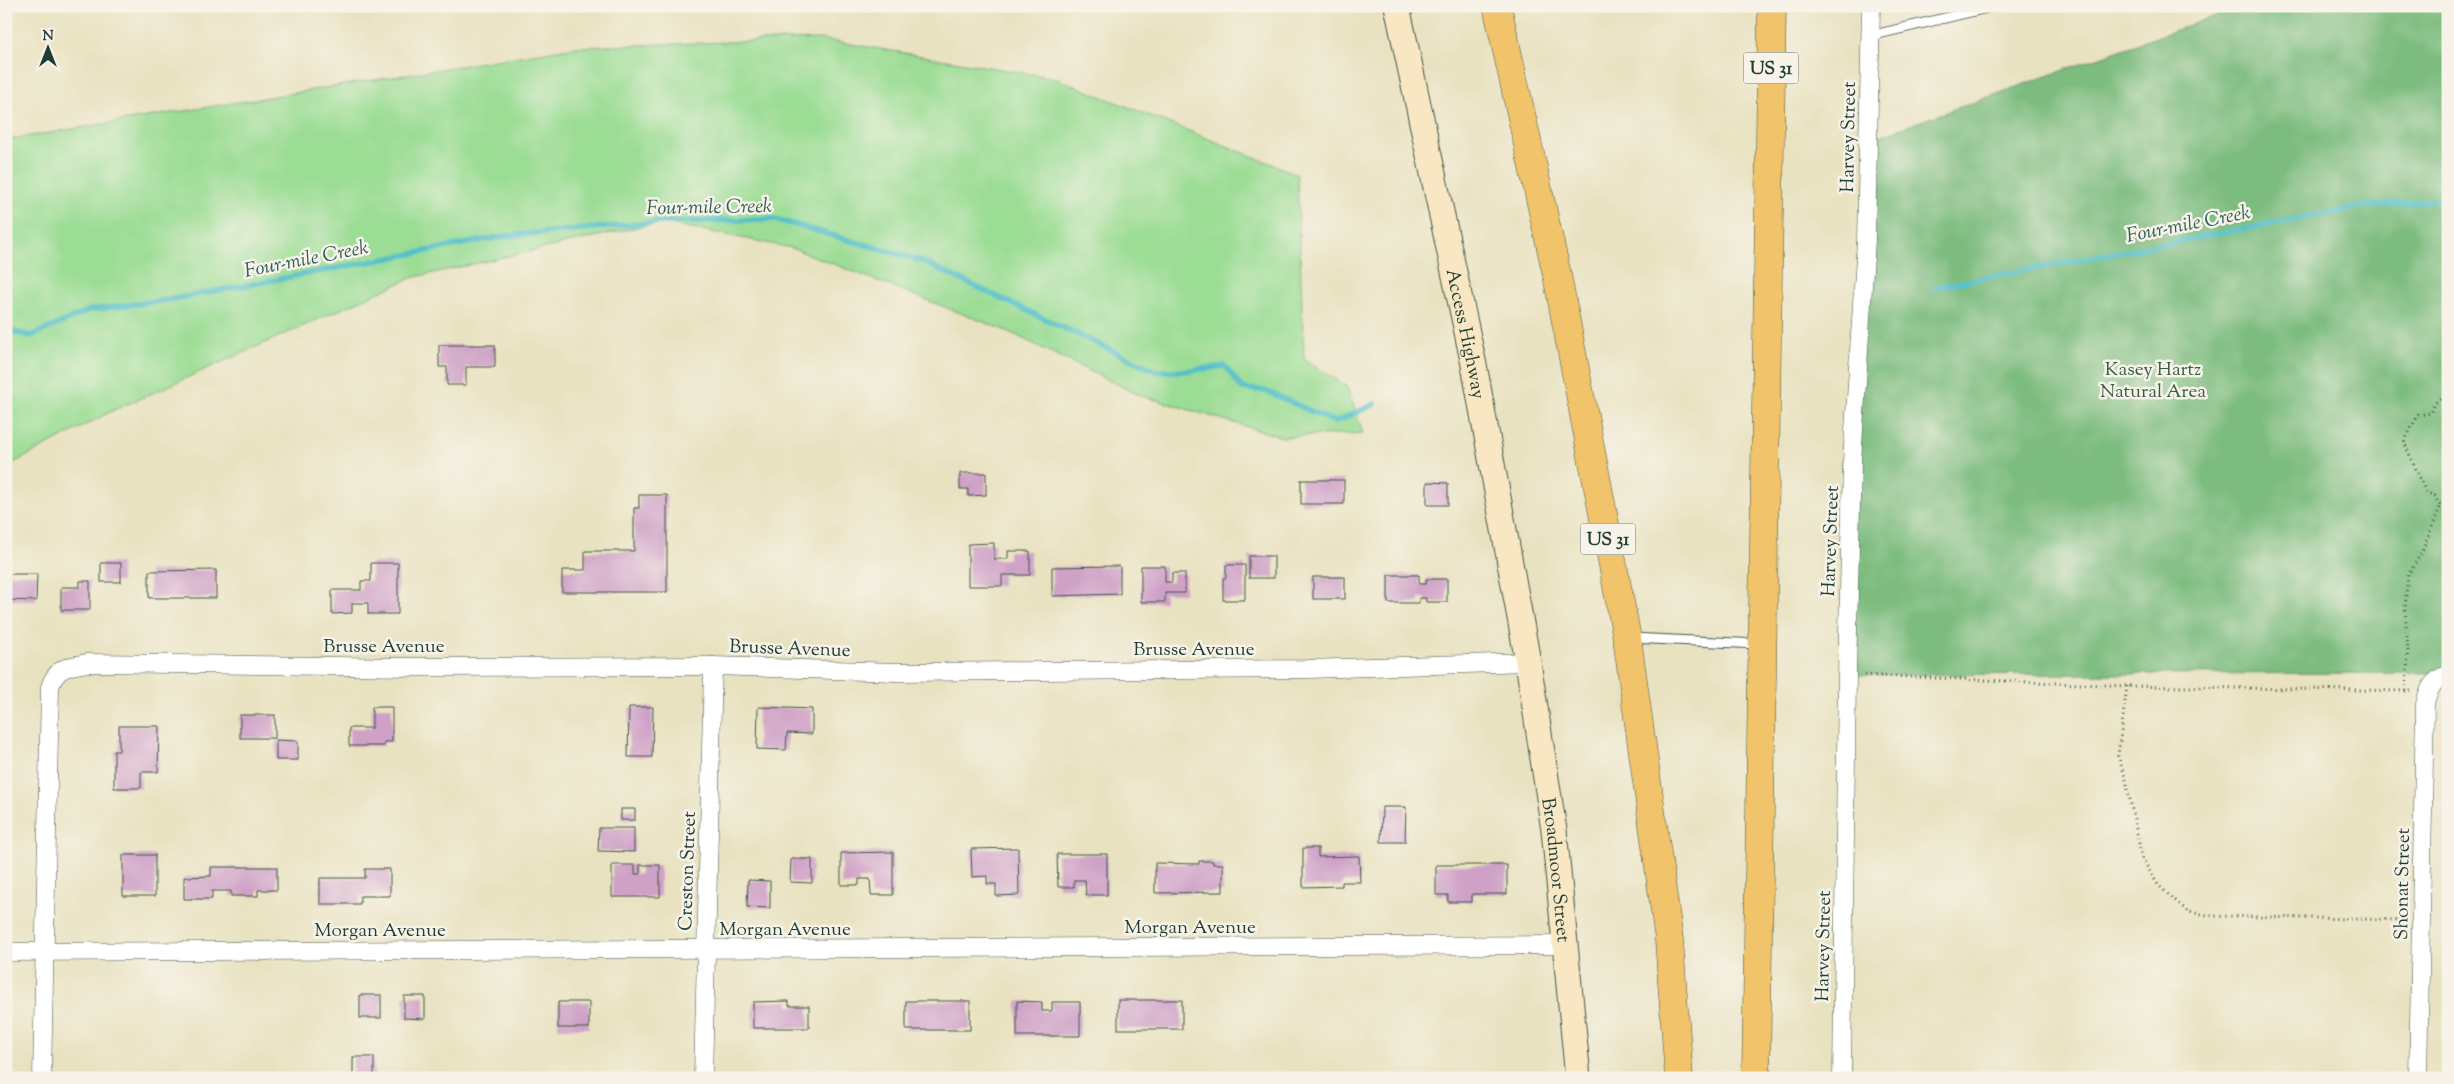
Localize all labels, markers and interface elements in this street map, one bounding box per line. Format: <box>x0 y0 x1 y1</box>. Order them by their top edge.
north arrow <box>22 22 72 72</box>
text: N <box>42 27 54 47</box>
road number: US 31 <box>1744 52 1798 84</box>
street label: Harvey Street <box>1835 81 1864 193</box>
water label: Four-mile Creek <box>646 193 772 224</box>
water label: Four-mile Creek <box>2124 199 2253 252</box>
water label: Four-mile Creek <box>242 234 371 287</box>
street label: Access Highway <box>1438 267 1491 402</box>
park label: Kasey Hartz Natural Area <box>2100 357 2206 406</box>
street label: Harvey Street <box>1816 485 1847 597</box>
road number: US 31 <box>1580 524 1636 554</box>
street label: Brusse Avenue <box>323 634 445 661</box>
street label: Brusse Avenue <box>729 634 851 665</box>
street label: Brusse Avenue <box>1133 637 1255 664</box>
street label: Broadmoor Street <box>1533 796 1576 944</box>
street label: Creston Street <box>673 810 704 931</box>
street label: Shonat Street <box>2389 827 2418 940</box>
street label: Harvey Street <box>1810 890 1839 1002</box>
street label: Morgan Avenue <box>1124 915 1256 942</box>
street label: Morgan Avenue <box>719 917 851 944</box>
street label: Morgan Avenue <box>314 918 446 945</box>

